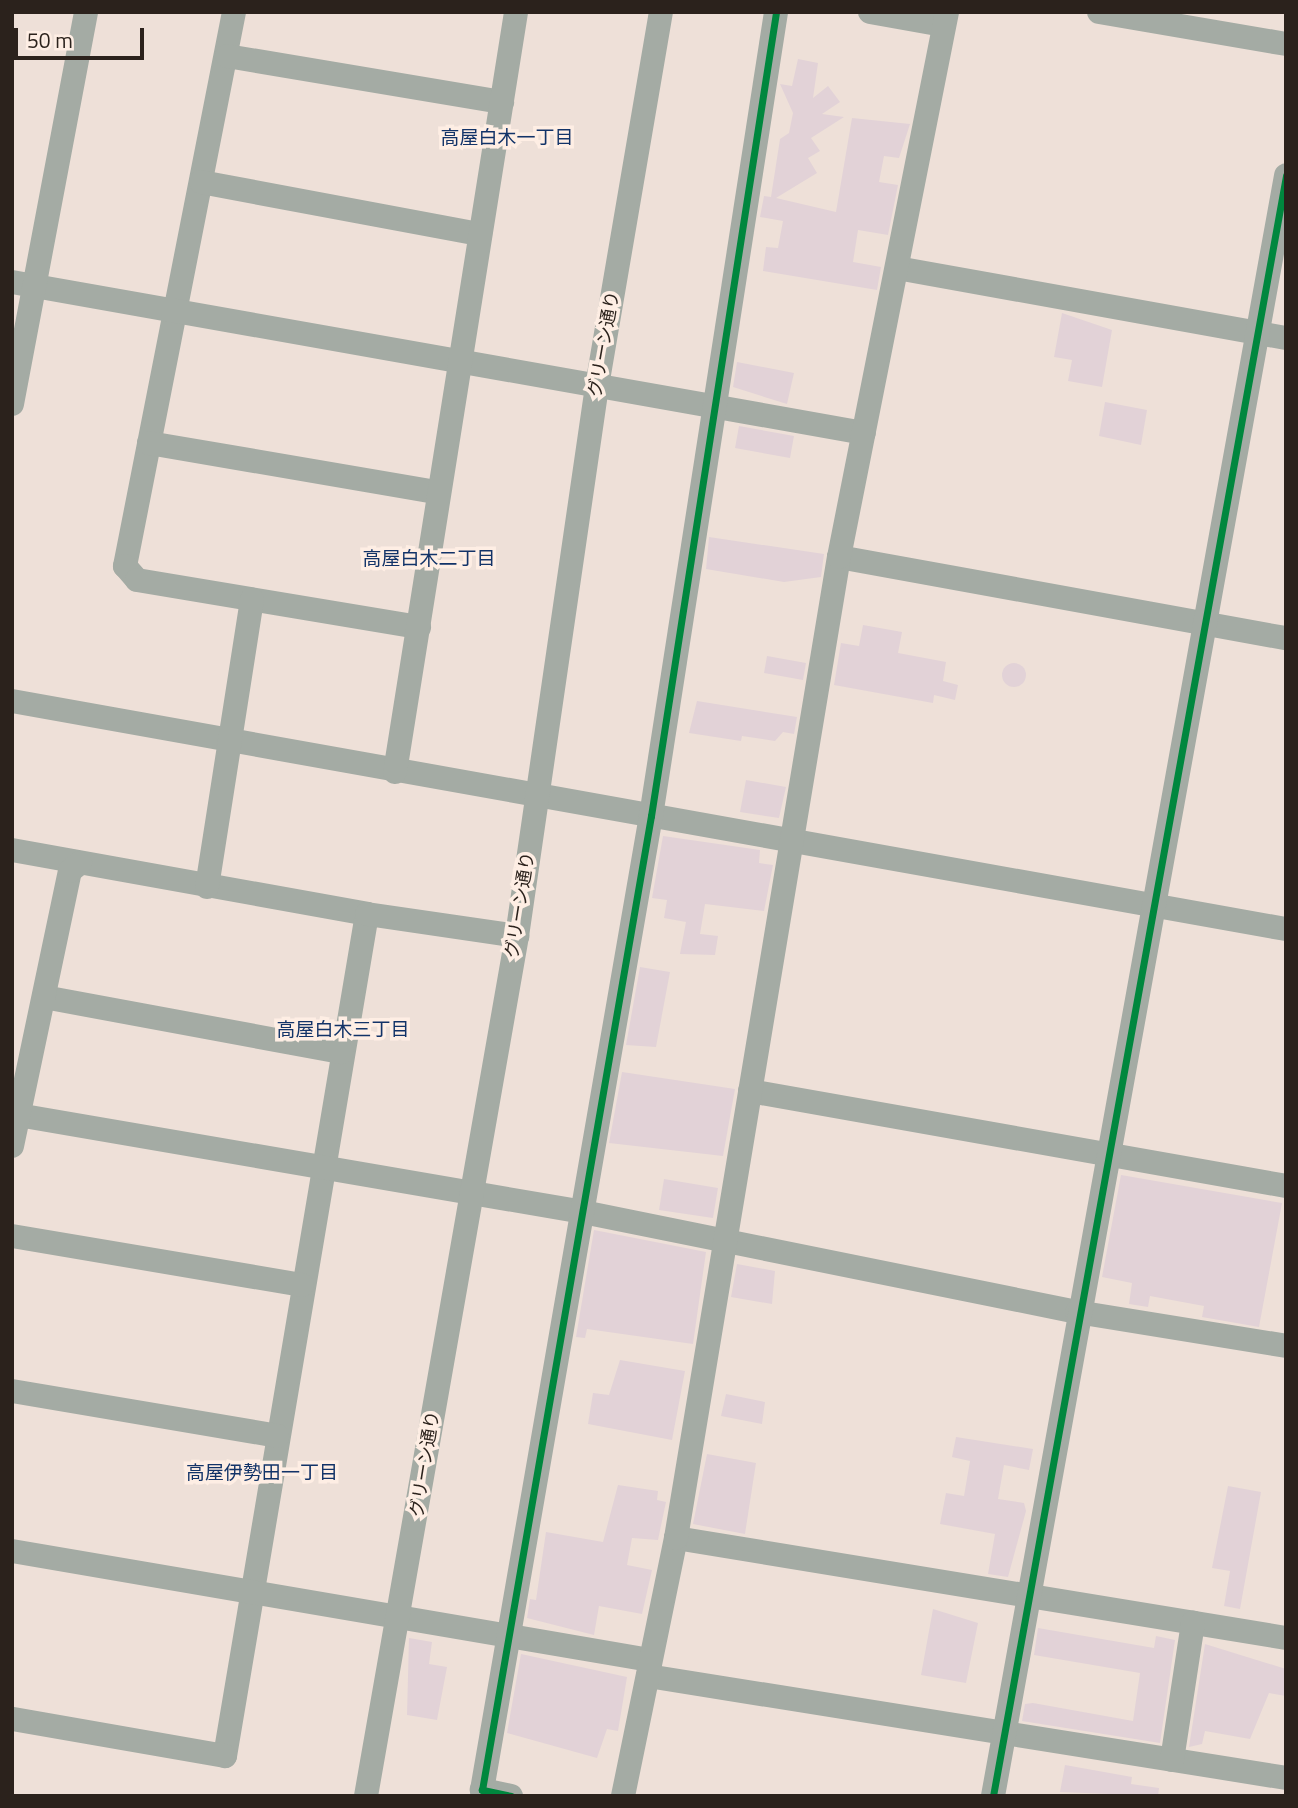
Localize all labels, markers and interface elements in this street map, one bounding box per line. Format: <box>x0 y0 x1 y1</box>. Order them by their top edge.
scale bar <box>18 14 147 58</box>
text: 50 m <box>27 24 73 56</box>
district label: 高屋白木一丁目 <box>441 126 573 148</box>
street label: グリーン通り <box>584 289 624 399</box>
district label: 高屋白木二丁目 <box>363 547 495 569</box>
street label: グリーン通り <box>501 850 539 960</box>
district label: 高屋白木三丁目 <box>277 1018 409 1040</box>
street label: グリーン通り <box>406 1409 444 1519</box>
district label: 高屋伊勢田一丁目 <box>186 1461 338 1483</box>

